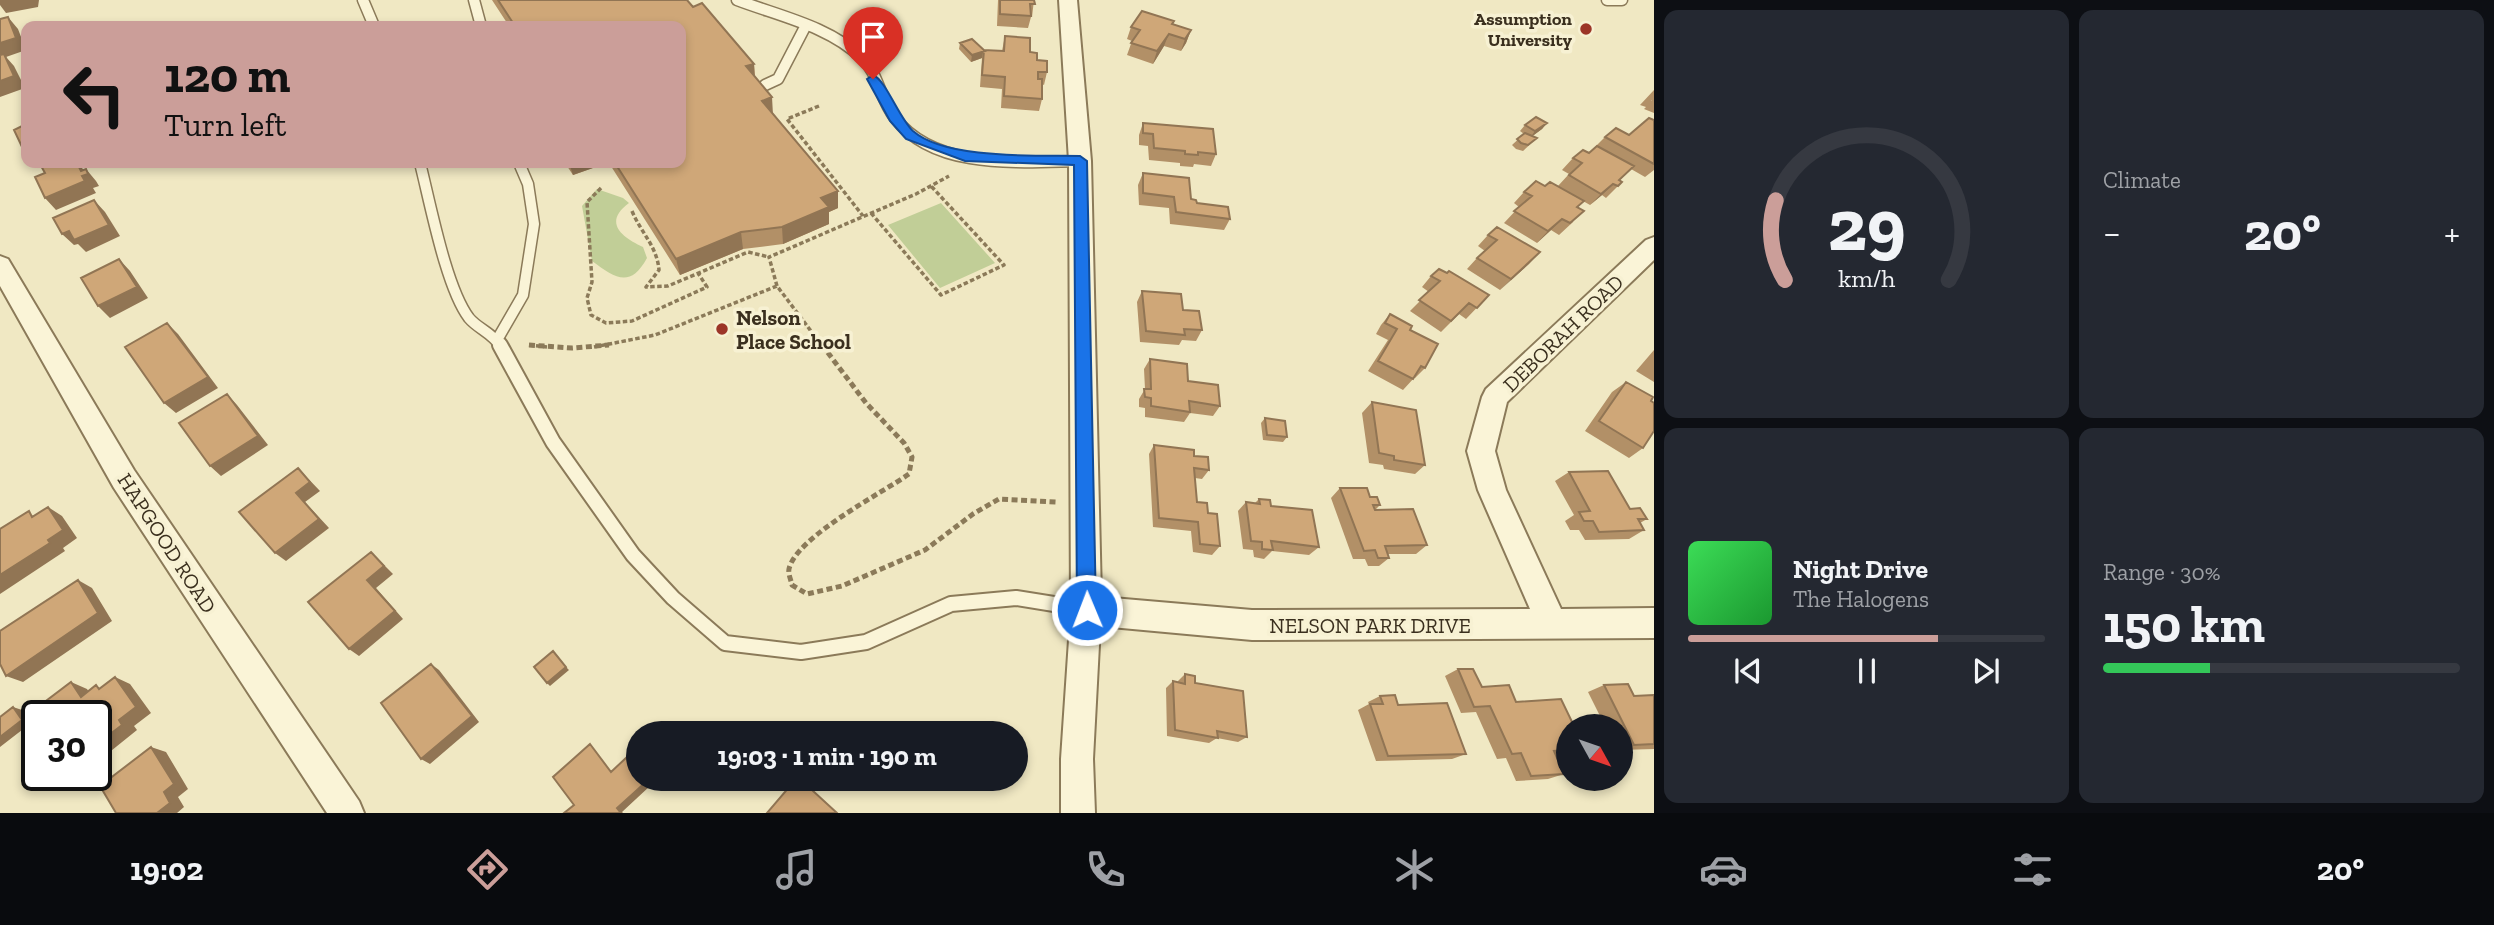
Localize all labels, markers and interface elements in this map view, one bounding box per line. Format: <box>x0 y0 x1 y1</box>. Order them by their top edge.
pin <box>843 7 903 79</box>
place label: Assumption University <box>1474 8 1572 51</box>
icon: arrive <box>854 18 892 56</box>
marker: Assumption University <box>1578 21 1594 37</box>
text: 120 m <box>164 46 290 105</box>
icon: left <box>49 49 140 140</box>
text: Turn left <box>164 106 286 144</box>
text: Climate <box>2103 166 2181 194</box>
text: 29 <box>1827 181 1906 269</box>
text: 20° <box>2244 201 2321 263</box>
text: − <box>2103 210 2121 256</box>
text: + <box>2444 210 2460 256</box>
text: km/h <box>1838 263 1895 293</box>
street label: DEBORAH ROAD <box>1498 269 1628 397</box>
place label: Nelson Place School <box>736 305 851 354</box>
marker: Nelson Place School <box>714 321 730 337</box>
street label: HAPGOOD ROAD <box>112 468 222 618</box>
text: Night Drive <box>1793 553 1928 585</box>
text: Range · 30% <box>2103 558 2221 586</box>
position arrow <box>1050 573 1124 647</box>
text: The Halogens <box>1793 585 1929 613</box>
text: 150 km <box>2103 593 2265 655</box>
street label: NELSON PARK DRIVE <box>1269 613 1471 638</box>
icon: previous <box>1729 652 1767 690</box>
icon: pause <box>1848 652 1886 690</box>
icon: next <box>1967 652 2005 690</box>
speed limit sign: 30 <box>21 700 112 791</box>
north arrow <box>1556 714 1633 791</box>
map controls <box>1556 714 1633 791</box>
text: 19:03 · 1 min · 190 m <box>717 740 937 772</box>
icon: directions <box>463 845 512 894</box>
icon: music <box>772 845 821 894</box>
icon: phone <box>1081 845 1130 894</box>
icon: climate <box>1390 845 1439 894</box>
icon: car <box>1699 845 1748 894</box>
icon: filters <box>2008 845 2057 894</box>
text: 19:02 <box>130 850 204 888</box>
text: 20° <box>2317 850 2364 888</box>

